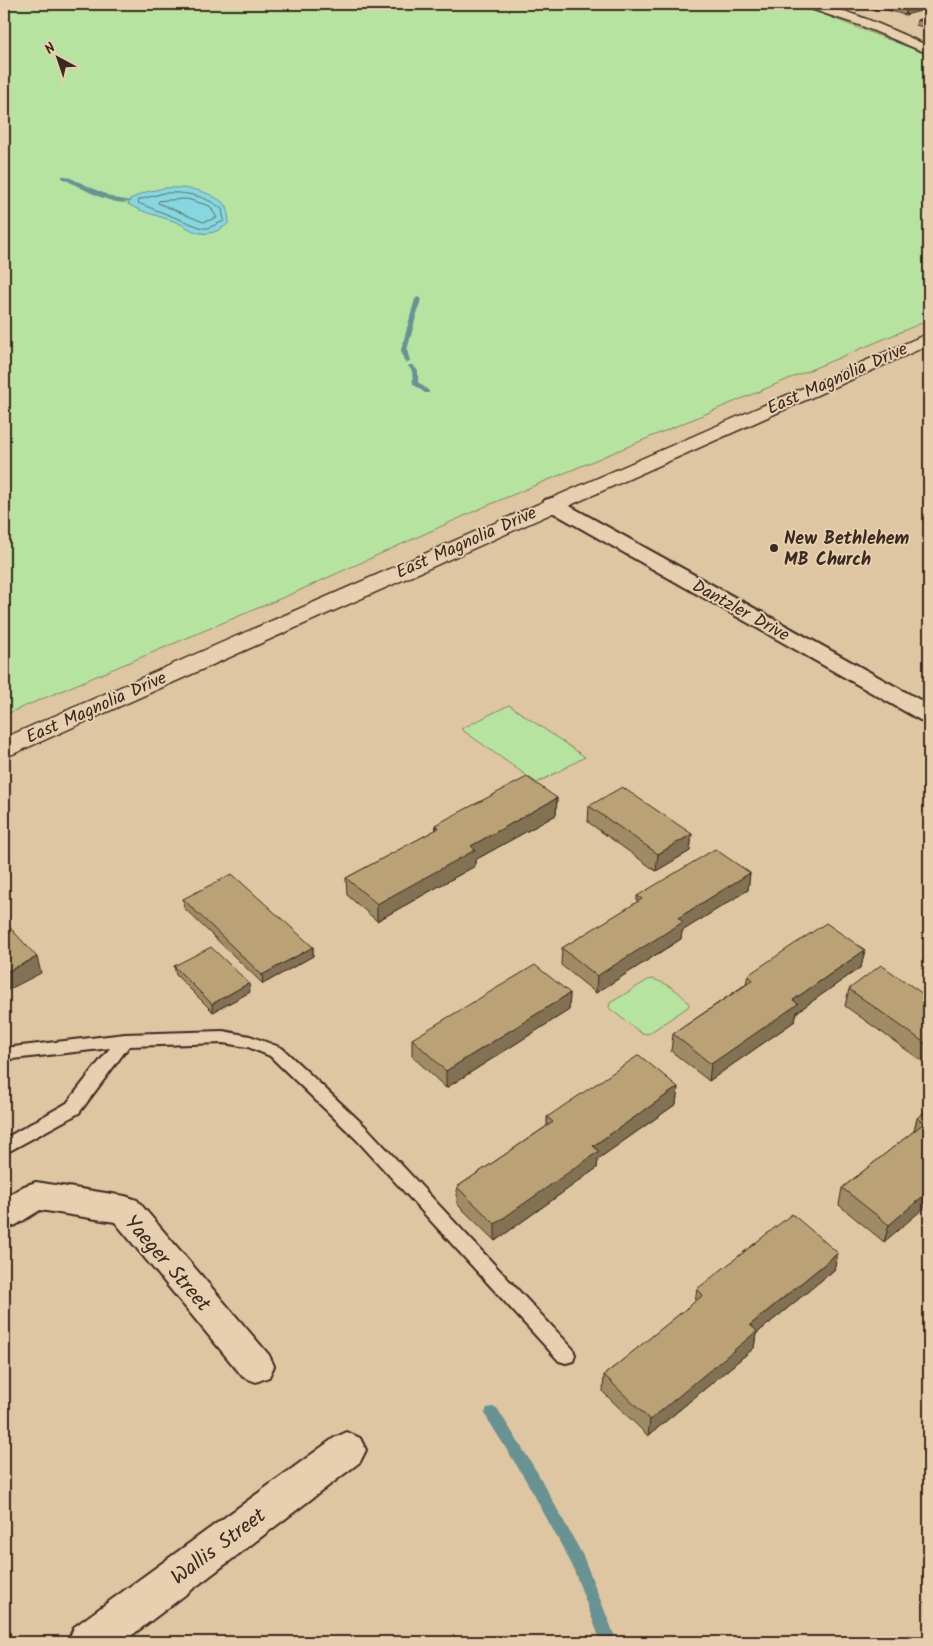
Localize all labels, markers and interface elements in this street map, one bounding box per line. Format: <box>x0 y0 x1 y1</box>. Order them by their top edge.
north arrow <box>32 32 82 82</box>
text: N <box>40 37 61 60</box>
street label: East Magnolia Drive <box>762 335 913 423</box>
street label: East Magnolia Drive <box>391 499 542 587</box>
place label: New Bethlehem MB Church <box>784 525 910 575</box>
marker: New Bethlehem MB Church <box>768 542 780 554</box>
street label: Dantzler Drive <box>686 573 794 650</box>
street label: East Magnolia Drive <box>21 664 172 752</box>
street label: Yaeger Street <box>115 1208 219 1321</box>
street label: Wallis Street <box>164 1500 274 1594</box>

